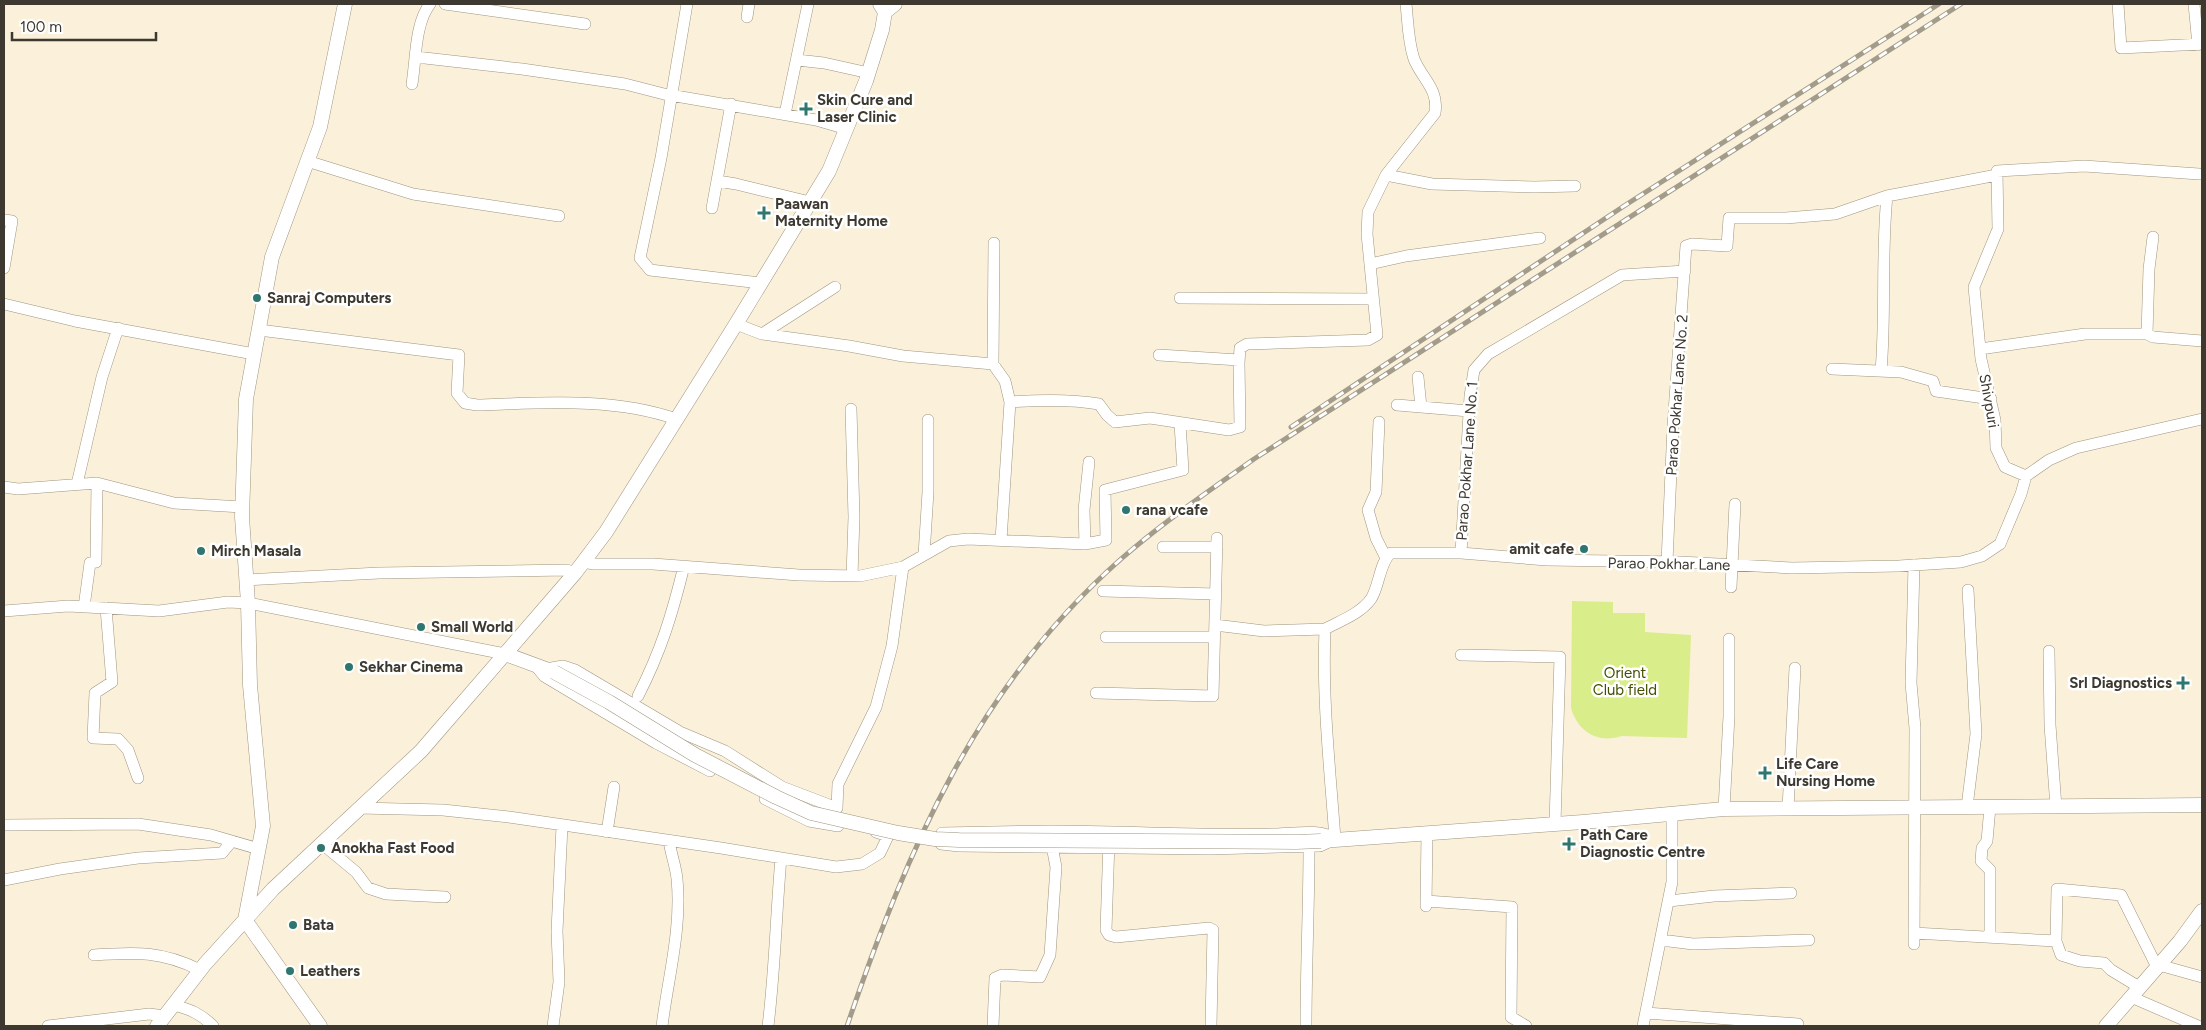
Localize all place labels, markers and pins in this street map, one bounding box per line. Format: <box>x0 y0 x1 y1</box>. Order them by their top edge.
place label: Skin Cure and Laser Clinic <box>817 91 913 126</box>
marker: Skin Cure and Laser Clinic <box>799 102 813 116</box>
place label: Paawan Maternity Home <box>775 195 888 230</box>
marker: Paawan Maternity Home <box>757 206 771 220</box>
place label: Sanraj Computers <box>267 289 391 307</box>
marker: Sanraj Computers <box>251 292 263 304</box>
place label: rana vcafe <box>1136 501 1209 519</box>
marker: rana vcafe <box>1120 504 1132 516</box>
place label: amit cafe <box>1509 540 1575 558</box>
place label: Mirch Masala <box>211 542 301 560</box>
marker: amit cafe <box>1578 543 1590 555</box>
marker: Mirch Masala <box>195 545 207 557</box>
place label: Small World <box>431 618 513 636</box>
marker: Small World <box>415 621 427 633</box>
place label: Sekhar Cinema <box>359 658 463 676</box>
marker: Sekhar Cinema <box>343 661 355 673</box>
place label: Srl Diagnostics <box>2069 674 2172 692</box>
marker: Srl Diagnostics <box>2176 676 2190 690</box>
place label: Life Care Nursing Home <box>1776 755 1876 790</box>
marker: Life Care Nursing Home <box>1758 766 1772 780</box>
place label: Path Care Diagnostic Centre <box>1580 826 1706 861</box>
marker: Path Care Diagnostic Centre <box>1562 837 1576 851</box>
place label: Anokha Fast Food <box>331 839 455 857</box>
marker: Anokha Fast Food <box>315 842 327 854</box>
place label: Bata <box>303 916 334 934</box>
marker: Bata <box>287 919 299 931</box>
place label: Leathers <box>300 962 360 980</box>
marker: Leathers <box>284 965 296 977</box>

